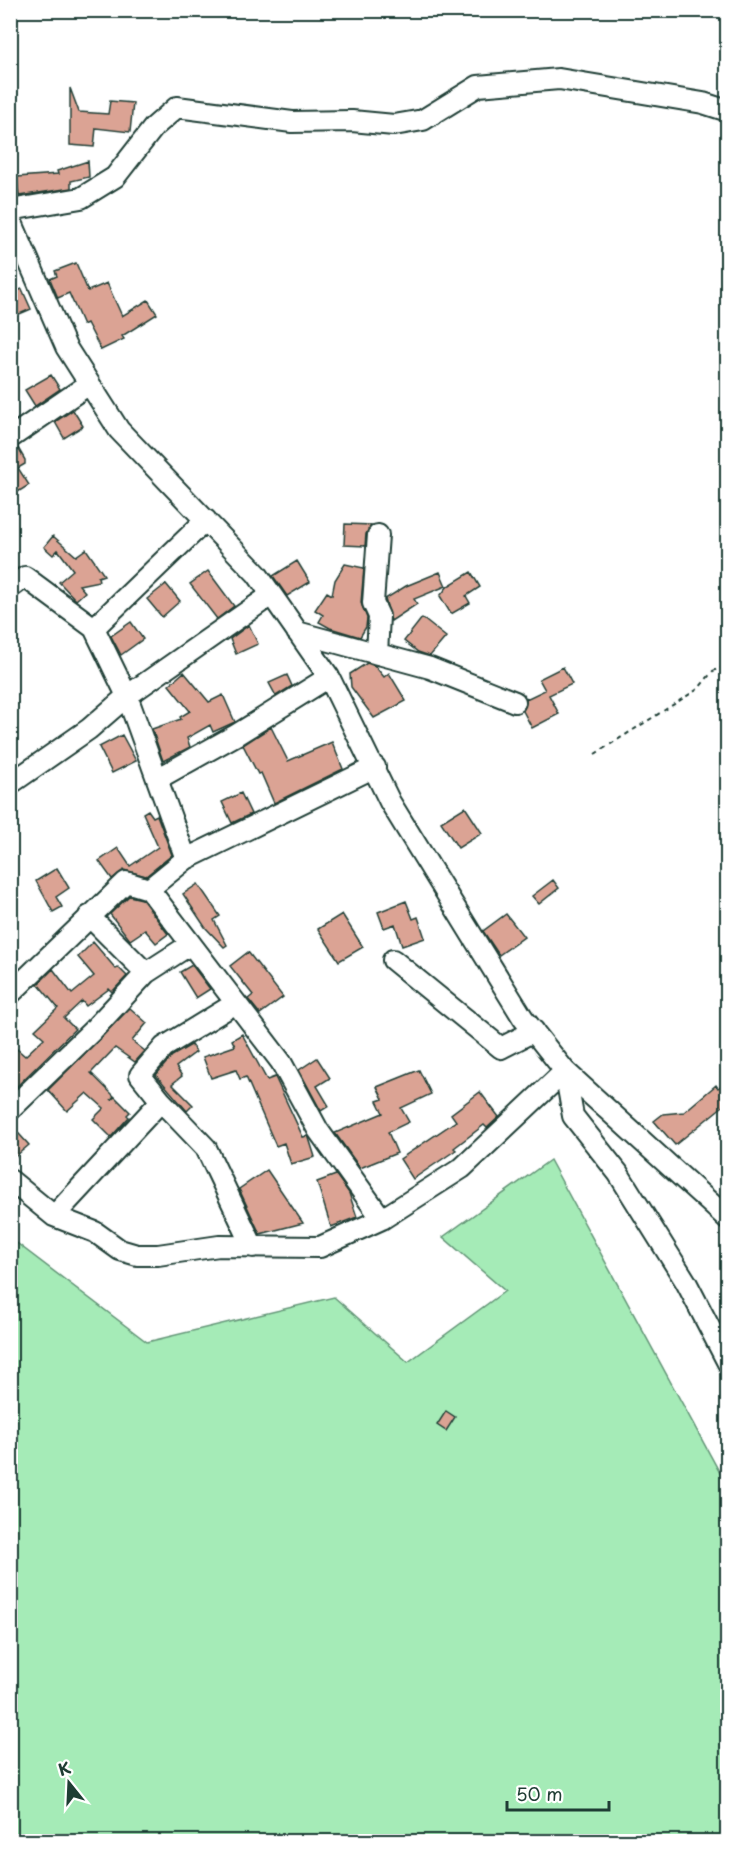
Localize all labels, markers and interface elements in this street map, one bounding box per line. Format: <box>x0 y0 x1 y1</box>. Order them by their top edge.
north arrow <box>39 1753 99 1813</box>
text: K <box>55 1754 74 1781</box>
scale bar <box>507 1774 609 1812</box>
text: 50 m <box>516 1780 563 1807</box>

